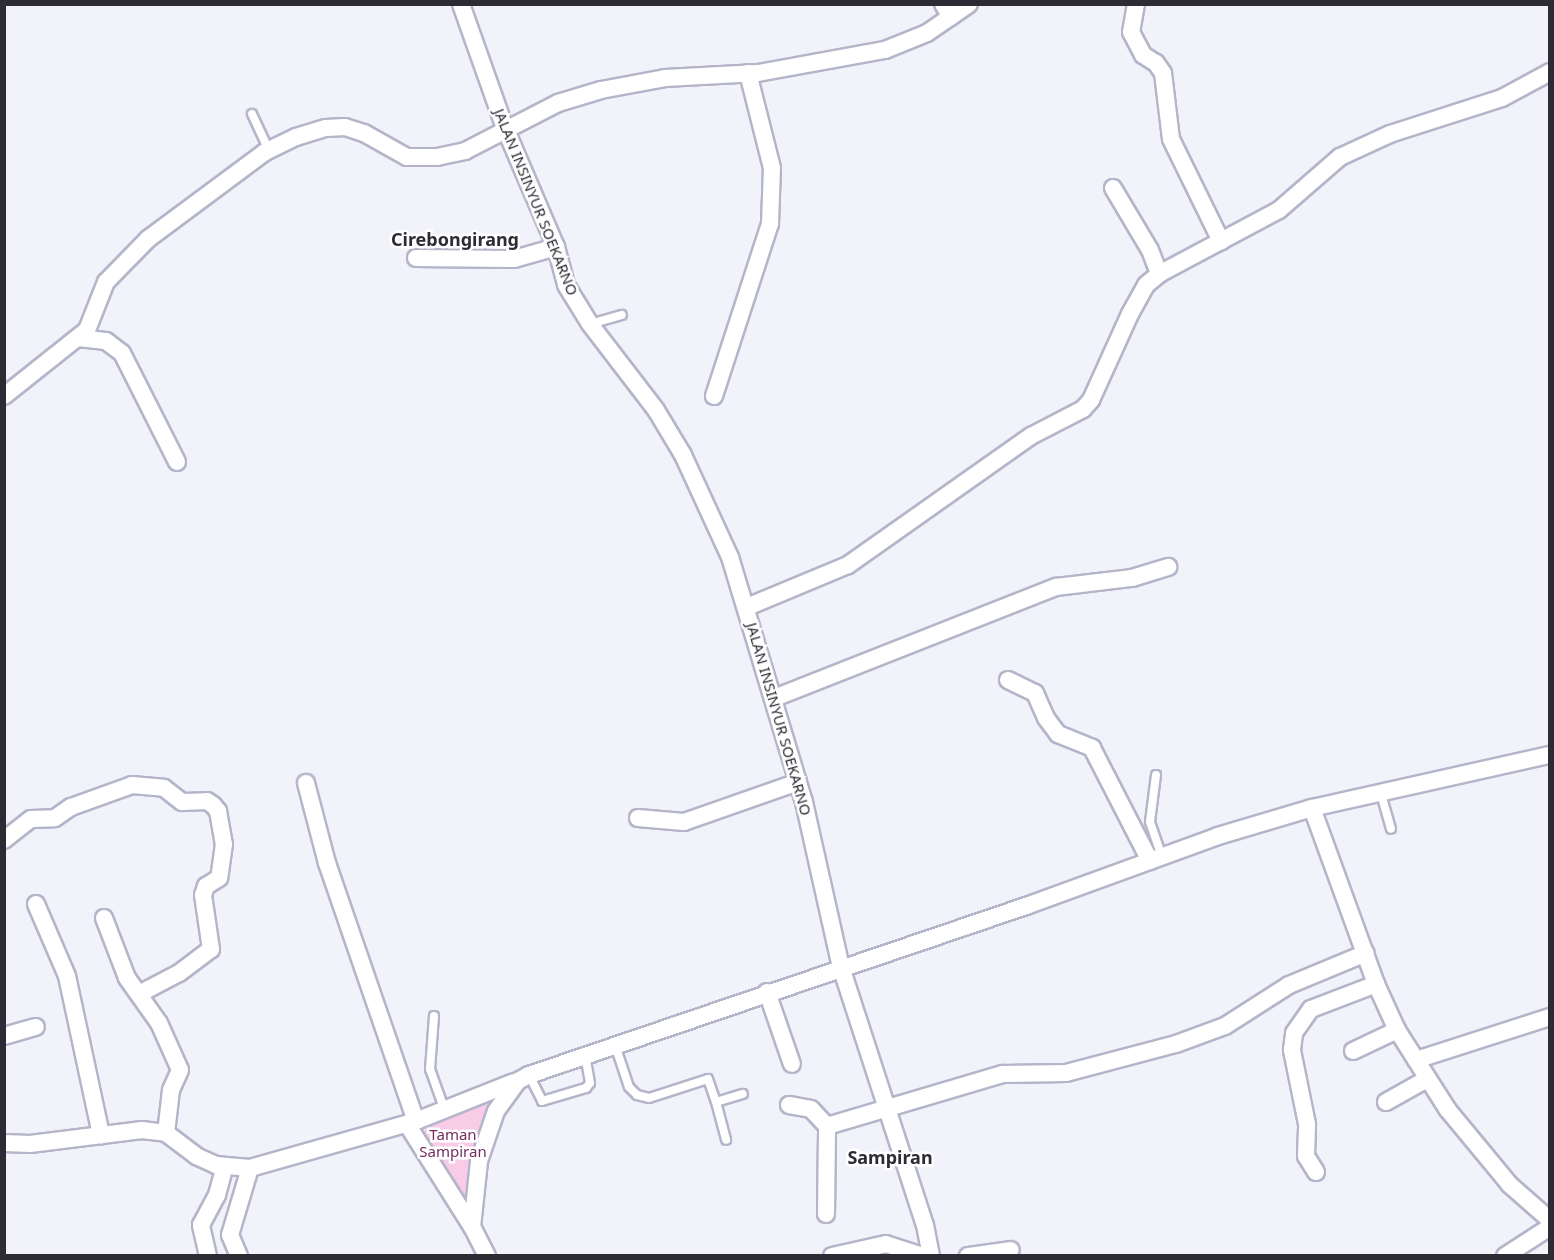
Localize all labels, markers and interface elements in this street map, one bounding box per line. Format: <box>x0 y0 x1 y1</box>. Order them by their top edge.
street label: JALAN INSINYUR SOEKARNO <box>490 106 582 298</box>
district label: Cirebongirang <box>391 228 519 250</box>
street label: JALAN INSINYUR SOEKARNO <box>743 620 815 818</box>
park label: Taman Sampiran <box>419 1125 487 1160</box>
district label: Sampiran <box>847 1146 933 1168</box>

